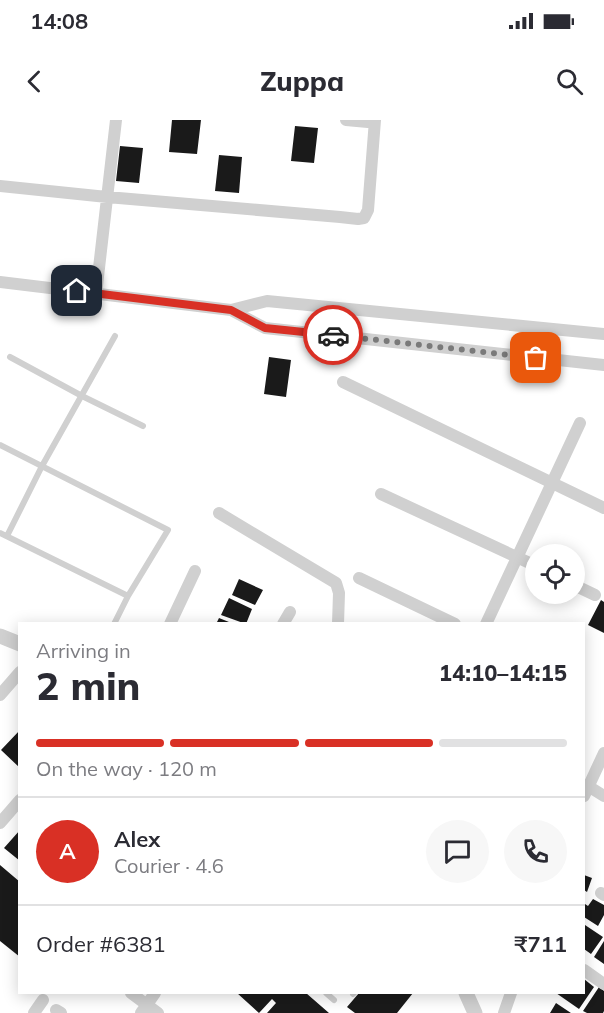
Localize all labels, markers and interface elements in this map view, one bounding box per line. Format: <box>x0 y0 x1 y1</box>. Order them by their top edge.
text: 14:08 <box>30 7 88 35</box>
text: Zuppa <box>260 64 344 98</box>
icon: back <box>18 65 51 98</box>
icon: search <box>553 65 586 98</box>
pin <box>51 265 102 316</box>
icon: home <box>60 274 93 307</box>
courier <box>303 305 363 365</box>
icon: car <box>317 319 350 352</box>
pin <box>510 332 561 383</box>
icon: bag <box>519 341 552 374</box>
map controls <box>525 544 585 604</box>
button: locate <box>525 544 585 604</box>
text: Arriving in <box>36 638 131 663</box>
text: 14:10–14:15 <box>439 659 567 687</box>
text: 2 min <box>36 661 141 710</box>
text: On the way · 120 m <box>36 756 217 781</box>
button: chat <box>426 820 489 883</box>
button: phone <box>504 820 567 883</box>
text: Alex <box>114 825 160 853</box>
text: A <box>59 837 76 865</box>
text: Courier · 4.6 <box>114 853 224 878</box>
text: Order #6381 <box>36 930 166 958</box>
text: ₹711 <box>514 930 567 958</box>

